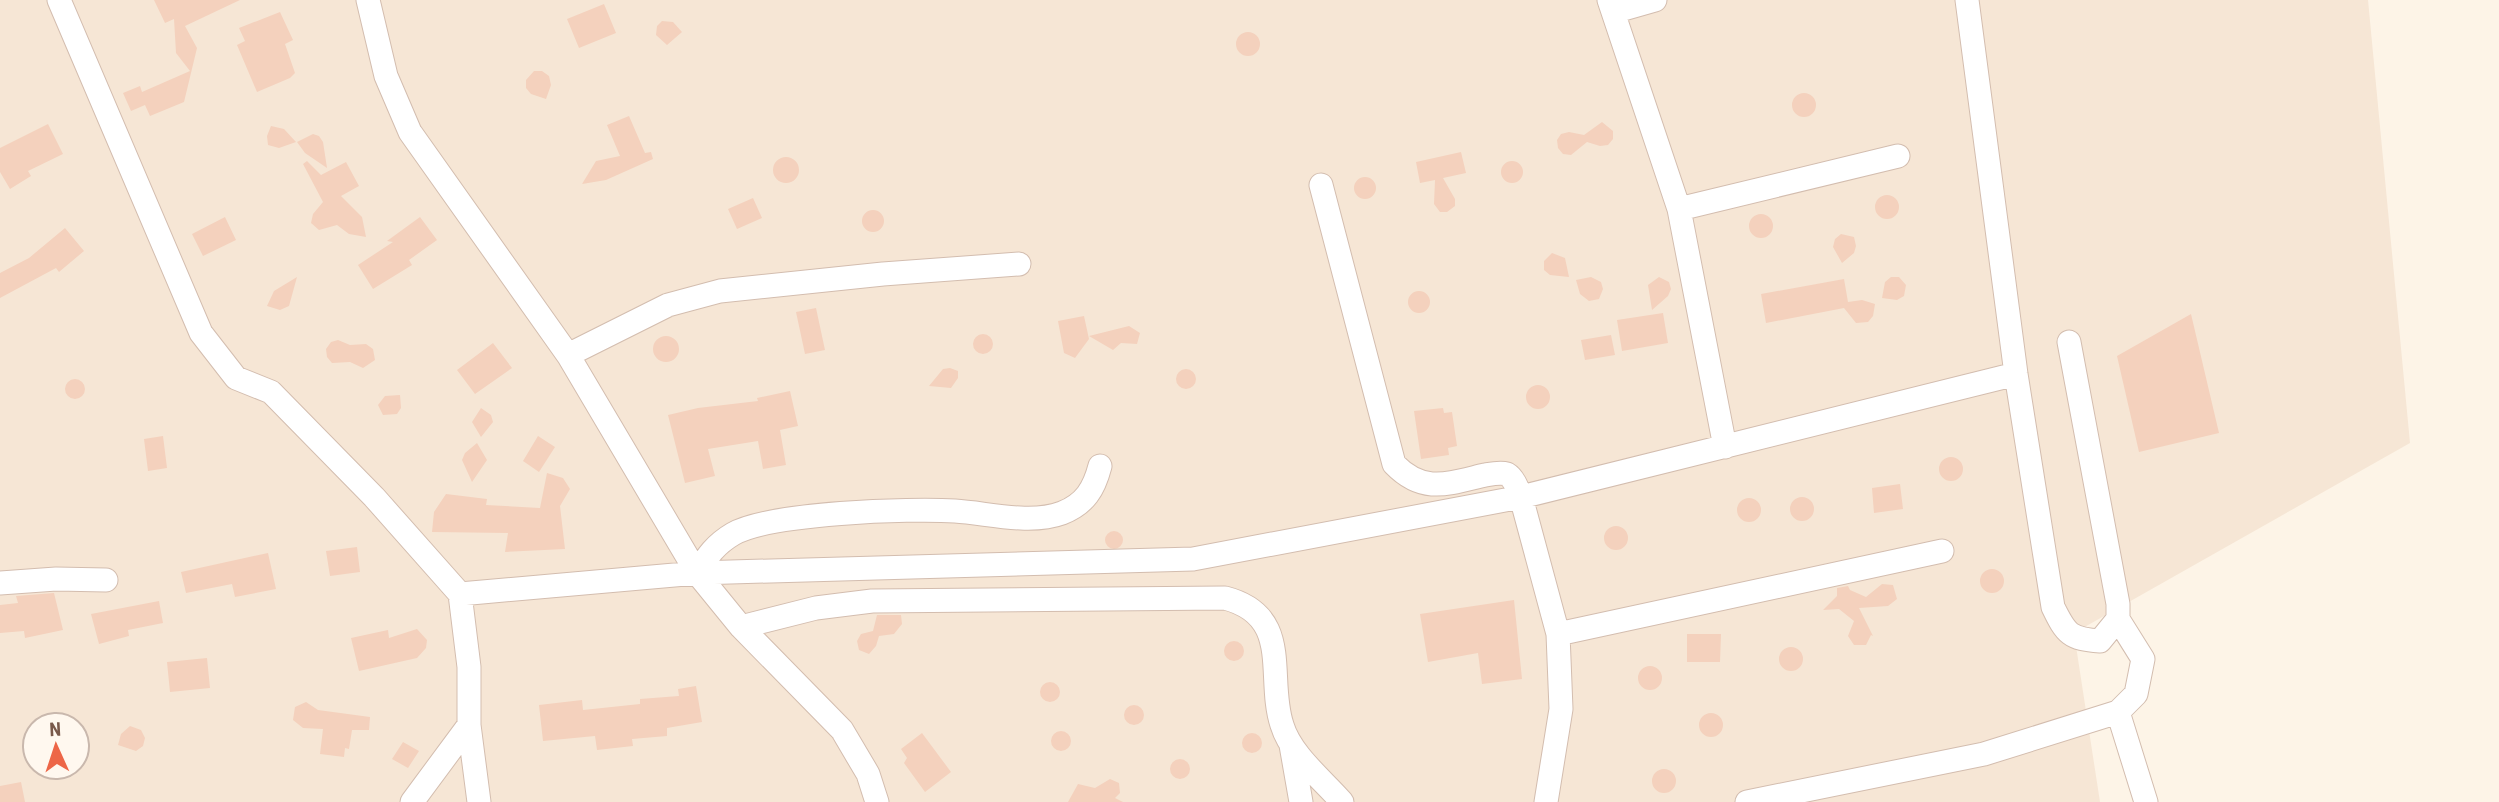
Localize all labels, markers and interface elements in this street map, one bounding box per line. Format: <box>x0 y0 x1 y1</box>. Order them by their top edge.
north arrow <box>21 711 91 781</box>
text: N <box>49 718 62 741</box>

